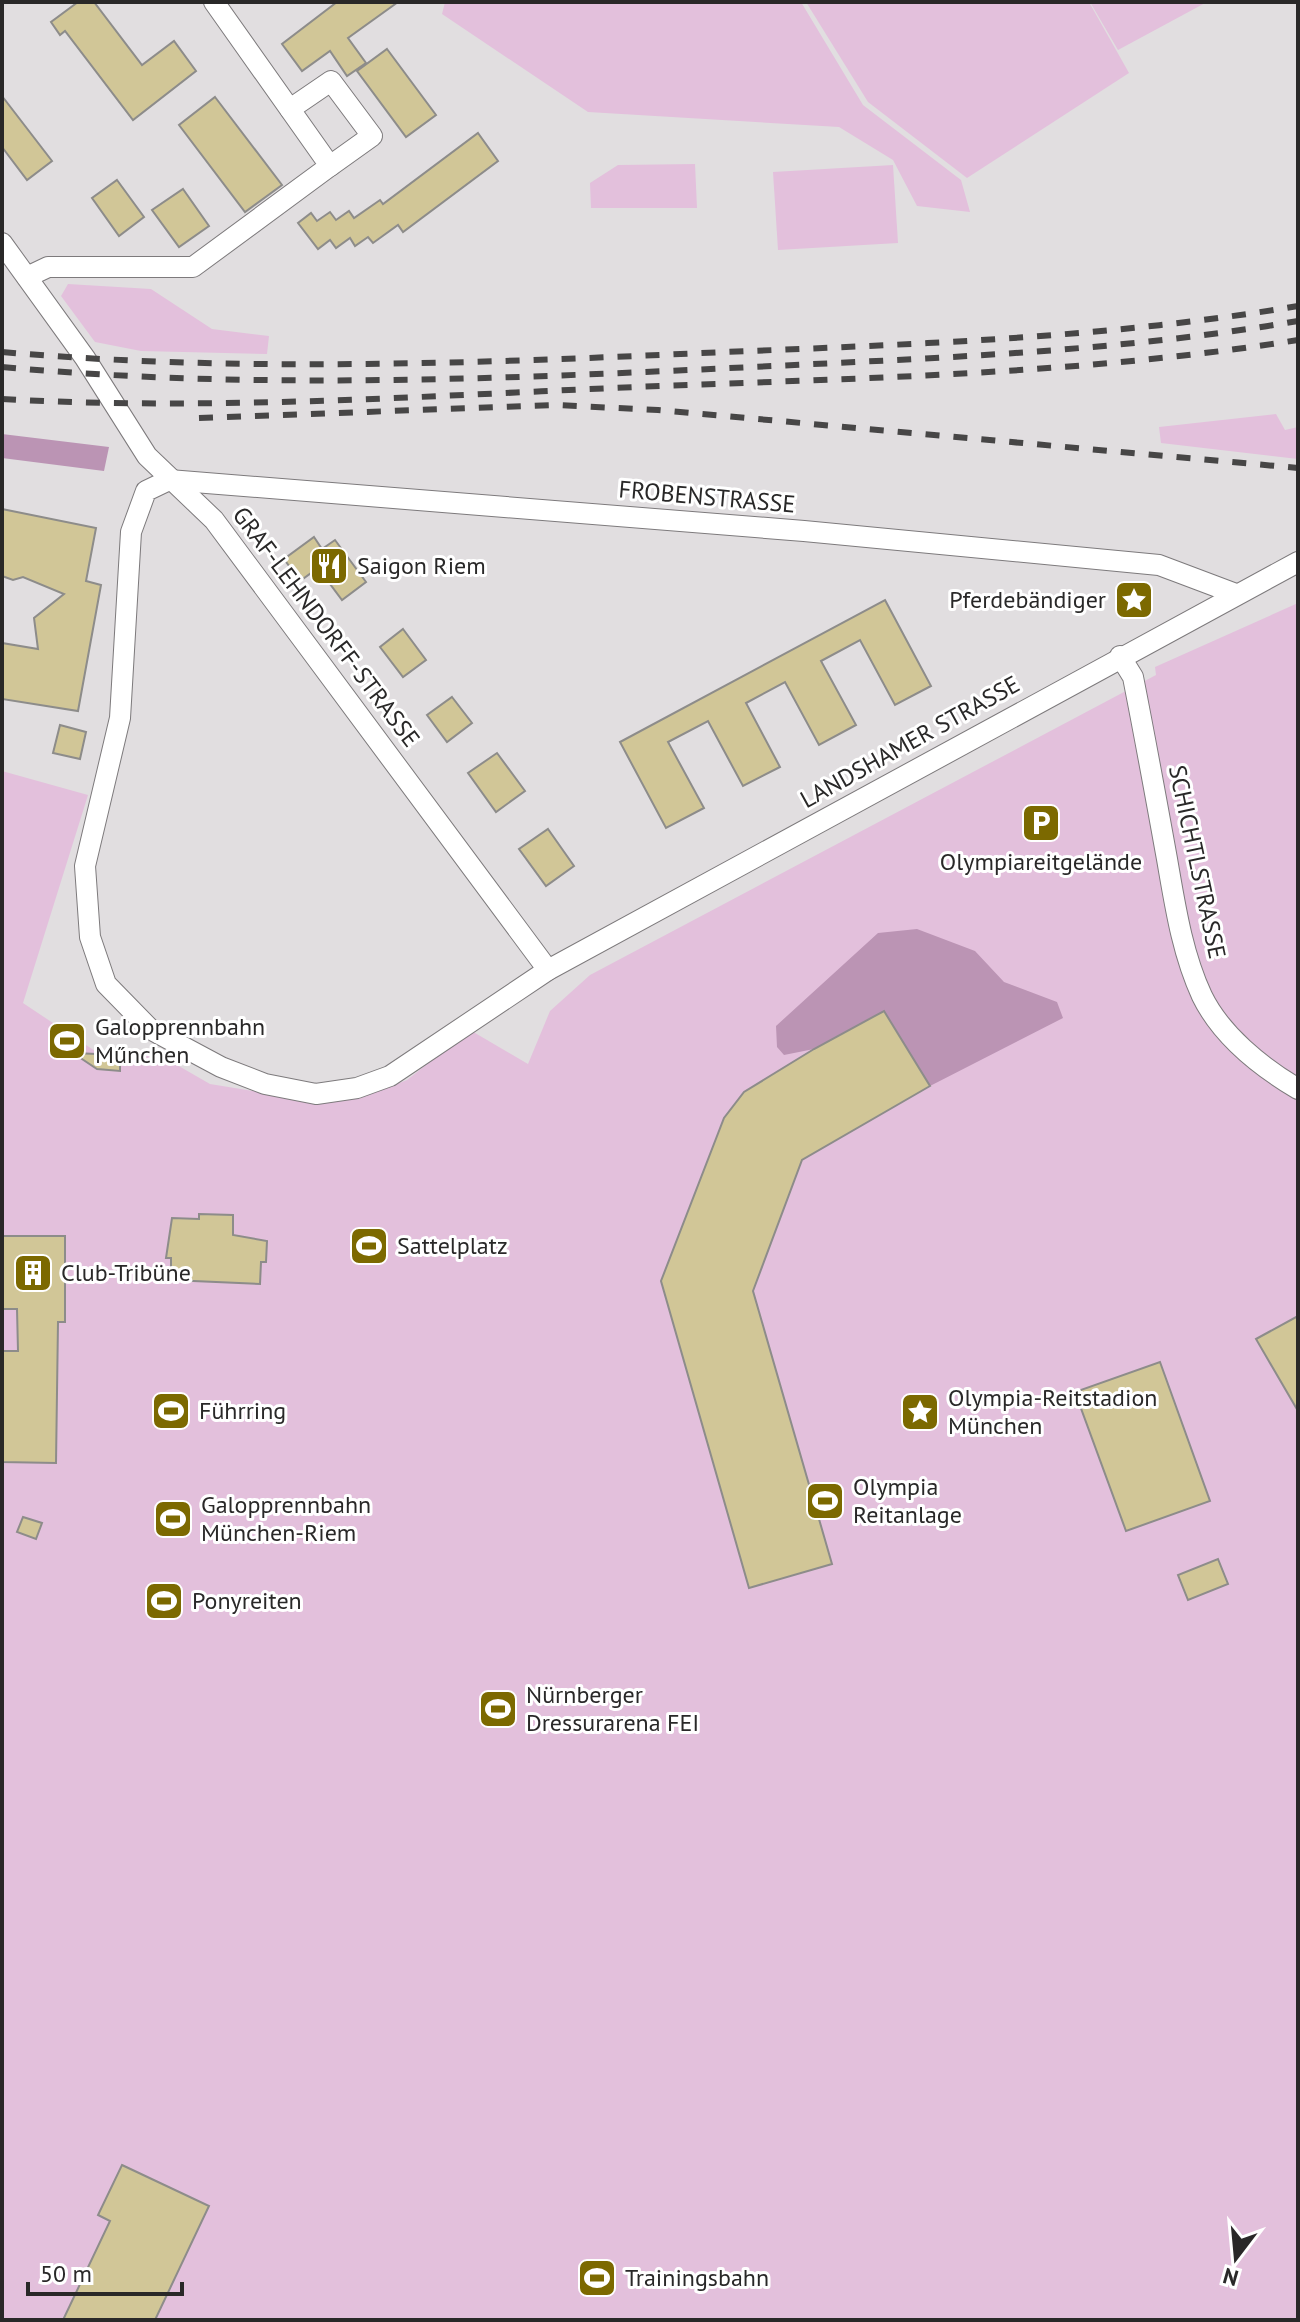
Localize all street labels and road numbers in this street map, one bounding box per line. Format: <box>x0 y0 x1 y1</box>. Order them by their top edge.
street label: FROBENSTRASSE <box>617 473 797 520</box>
street label: GRAF-LEHNDORFF-STRASSE <box>226 500 427 753</box>
street label: LANDSHAMER STRASSE <box>795 668 1025 815</box>
street label: SCHICHTLSTRASSE <box>1162 762 1233 962</box>

